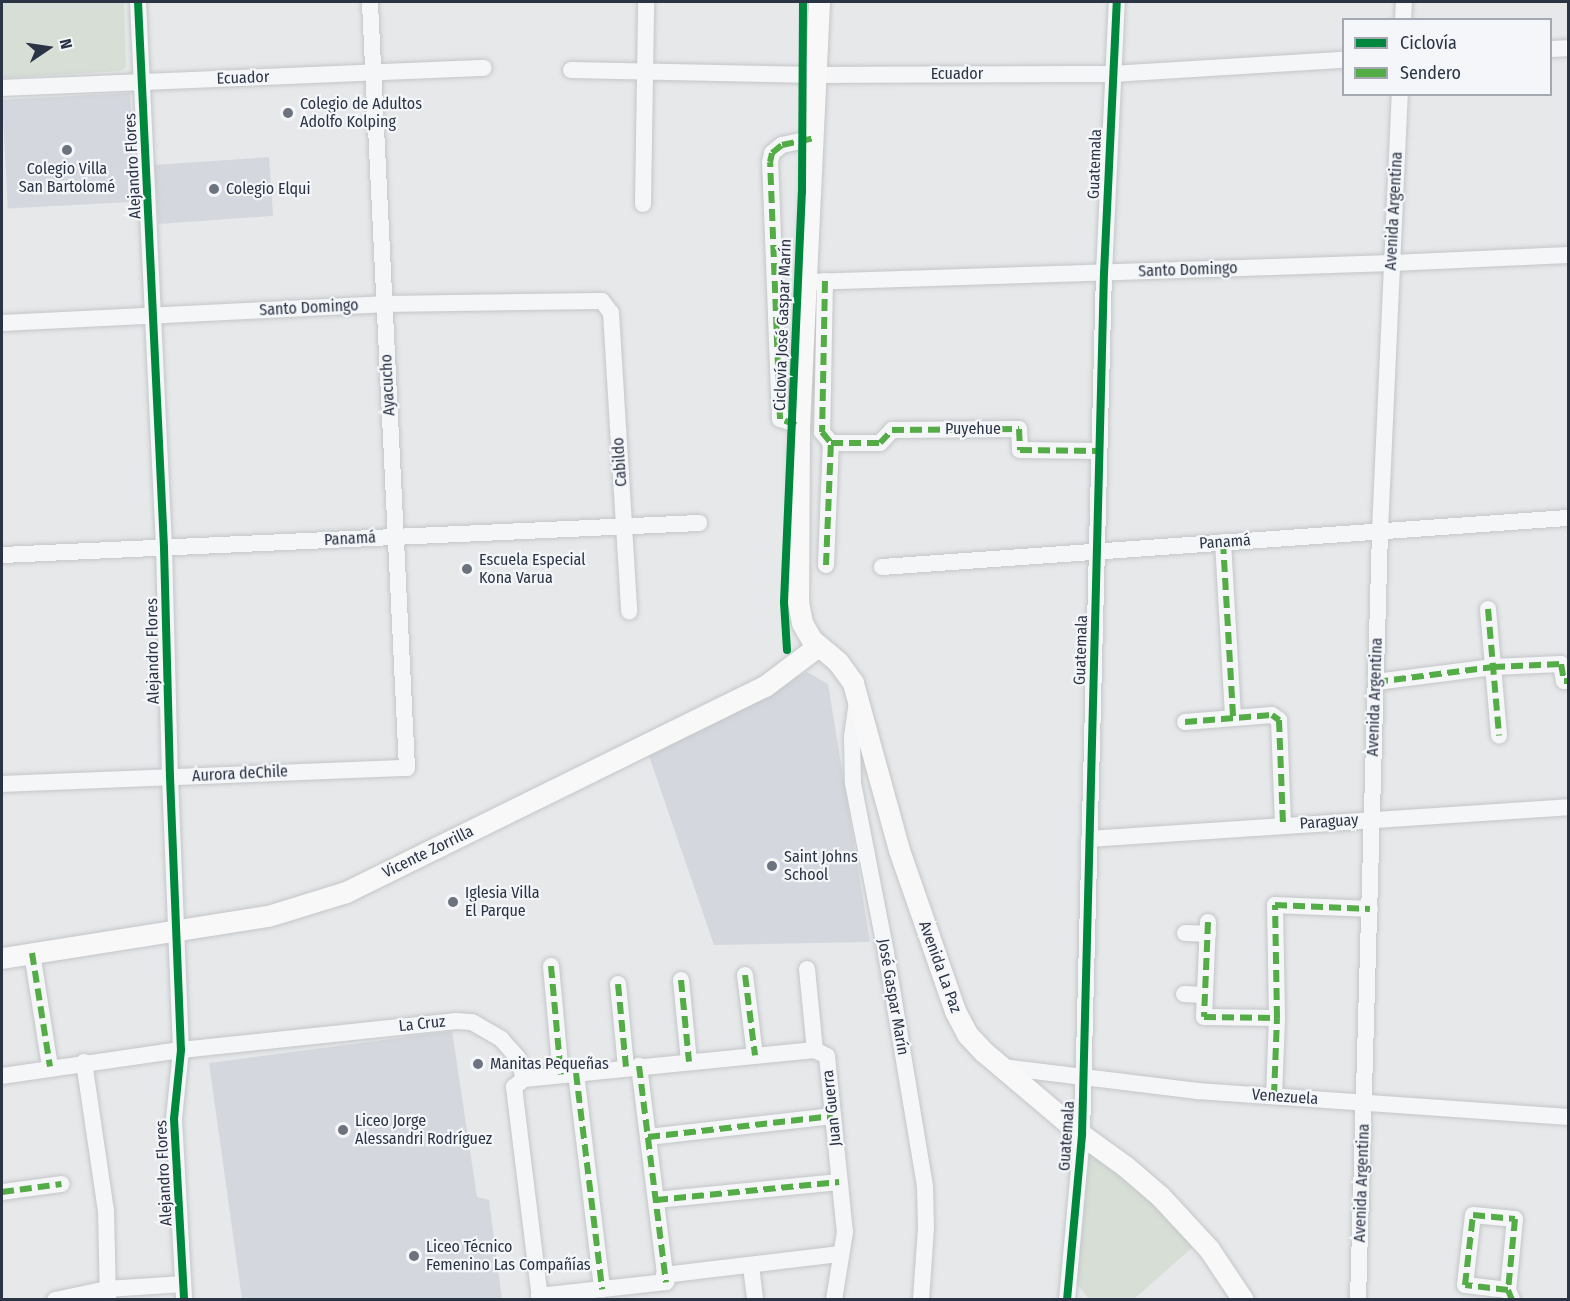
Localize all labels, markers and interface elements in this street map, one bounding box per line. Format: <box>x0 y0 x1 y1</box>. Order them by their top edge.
north arrow <box>18 18 78 78</box>
legend <box>1342 18 1552 96</box>
text: Ciclovía <box>1400 32 1457 54</box>
text: N <box>56 37 76 51</box>
text: Sendero <box>1400 62 1461 84</box>
street label: Ecuador <box>931 64 983 84</box>
street label: Ecuador <box>216 67 270 89</box>
place label: Colegio de Adultos Adolfo Kolping <box>300 94 422 132</box>
marker: Colegio de Adultos Adolfo Kolping <box>281 106 295 120</box>
street label: Alejandro Flores <box>121 113 145 219</box>
street label: Guatemala <box>1084 129 1106 199</box>
marker: Colegio Villa San Bartolomé <box>60 143 74 157</box>
street label: Avenida Argentina <box>1381 151 1407 271</box>
place label: Colegio Villa San Bartolomé <box>19 159 115 197</box>
place label: Colegio Elqui <box>226 179 311 199</box>
marker: Colegio Elqui <box>207 182 221 196</box>
street label: Ciclovía José Gaspar Marín <box>770 239 796 411</box>
street label: Santo Domingo <box>1138 259 1238 281</box>
street label: Santo Domingo <box>259 296 359 320</box>
street label: Ayacucho <box>377 354 399 416</box>
street label: Puyehue <box>945 419 1001 439</box>
street label: Cabildo <box>609 437 631 487</box>
street label: Panamá <box>324 528 376 550</box>
street label: Panamá <box>1198 531 1252 553</box>
place label: Escuela Especial Kona Varua <box>479 550 585 588</box>
marker: Escuela Especial Kona Varua <box>460 562 474 576</box>
street label: Alejandro Flores <box>142 598 164 704</box>
street label: Guatemala <box>1070 615 1092 685</box>
street label: Avenida Argentina <box>1363 637 1387 757</box>
street label: Aurora deChile <box>192 762 288 786</box>
street label: Paraguay <box>1299 810 1359 834</box>
street label: Vicente Zorrilla <box>379 822 477 882</box>
place label: Saint Johns School <box>784 847 858 885</box>
marker: Saint Johns School <box>765 859 779 873</box>
place label: Iglesia Villa El Parque <box>465 883 540 921</box>
marker: Iglesia Villa El Parque <box>446 895 460 909</box>
street label: Avenida La Paz <box>915 918 965 1016</box>
street label: José Gaspar Marín <box>873 937 913 1057</box>
street label: La Cruz <box>398 1012 446 1036</box>
place label: Manitas Pequeñas <box>490 1054 609 1074</box>
marker: Manitas Pequeñas <box>471 1057 485 1071</box>
street label: Juan Guerra <box>818 1069 846 1147</box>
street label: Venezuela <box>1251 1085 1319 1109</box>
street label: Guatemala <box>1055 1100 1079 1172</box>
place label: Liceo Jorge Alessandri Rodríguez <box>355 1111 492 1149</box>
street label: Alejandro Flores <box>152 1120 176 1226</box>
marker: Liceo Jorge Alessandri Rodríguez <box>336 1123 350 1137</box>
street label: Avenida Argentina <box>1350 1123 1374 1243</box>
place label: Liceo Técnico Femenino Las Compañías <box>426 1237 591 1275</box>
marker: Liceo Técnico Femenino Las Compañías <box>407 1249 421 1263</box>

